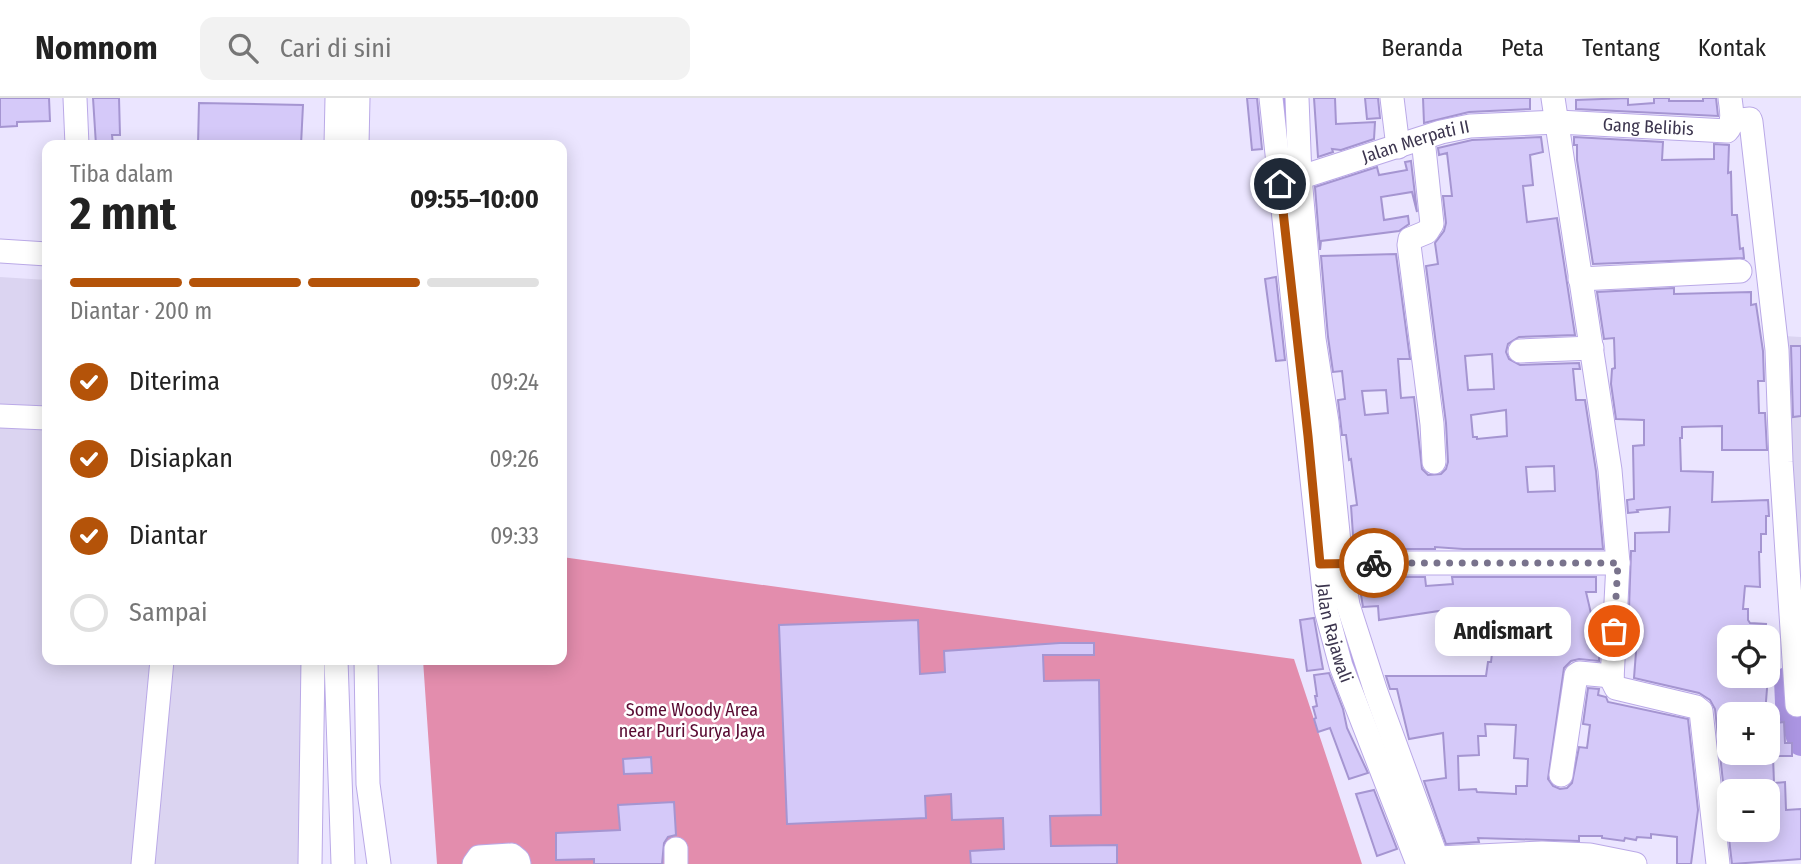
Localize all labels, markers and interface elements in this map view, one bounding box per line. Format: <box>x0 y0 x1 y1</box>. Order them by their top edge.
search box <box>200 17 690 80</box>
text: Nomnom <box>35 28 158 68</box>
icon: search <box>224 29 262 67</box>
text: Cari di sini <box>280 33 392 64</box>
text: Beranda <box>1381 34 1463 62</box>
text: Peta <box>1501 34 1544 62</box>
text: Tentang <box>1582 34 1660 62</box>
text: Kontak <box>1698 34 1766 62</box>
street label: Gang Belibis <box>1602 113 1695 140</box>
street label: Jalan Merpati II <box>1359 115 1471 168</box>
pin <box>1250 154 1310 214</box>
text: Tiba dalam <box>70 160 173 188</box>
icon: home <box>1261 165 1299 203</box>
text: 09:55–10:00 <box>410 184 539 215</box>
text: 2 mnt <box>70 186 176 241</box>
text: Diantar · 200 m <box>70 297 212 325</box>
icon: check <box>70 363 108 401</box>
text: Diterima <box>129 366 220 397</box>
text: 09:24 <box>490 368 539 396</box>
icon: check <box>70 440 108 478</box>
text: Disiapkan <box>129 443 233 474</box>
text: 09:26 <box>490 445 539 473</box>
icon: check <box>70 517 108 555</box>
text: Diantar <box>129 520 207 551</box>
text: 09:33 <box>490 522 539 550</box>
courier <box>1339 528 1409 598</box>
icon: bike <box>1355 544 1393 582</box>
street label: Jalan Rajawali <box>1312 582 1357 686</box>
text: Sampai <box>129 597 208 628</box>
pin <box>1584 601 1644 661</box>
callout: Andismart <box>1436 606 1572 656</box>
icon: bag <box>1595 612 1633 650</box>
text: Andismart <box>1454 617 1552 645</box>
map controls <box>1717 625 1780 842</box>
button: locate <box>1717 625 1780 688</box>
park label: Some Woody Area near Puri Surya Jaya <box>619 699 765 742</box>
button: + <box>1717 702 1780 765</box>
button: − <box>1717 779 1780 842</box>

